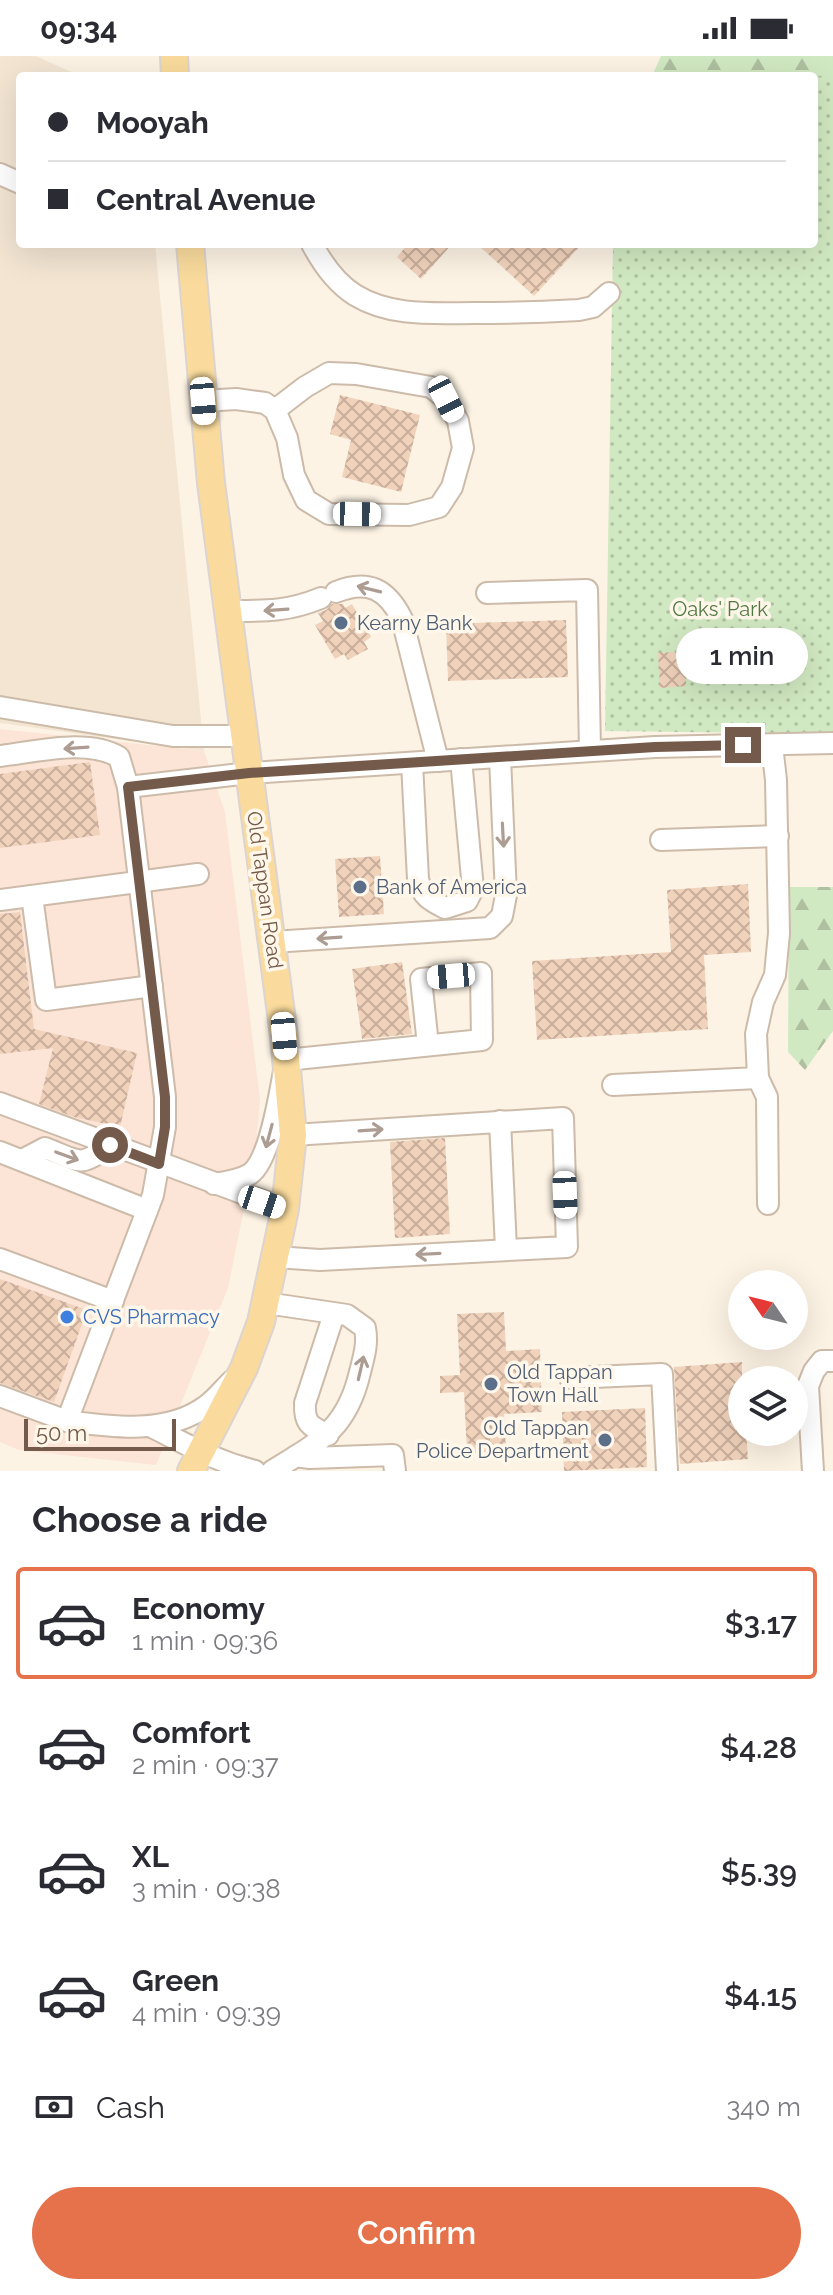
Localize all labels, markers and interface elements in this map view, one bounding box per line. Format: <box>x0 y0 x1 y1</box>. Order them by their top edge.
text: 09:34 <box>40 11 117 46</box>
text: Mooyah <box>96 105 209 140</box>
text: Central Avenue <box>96 182 316 217</box>
car <box>424 372 468 426</box>
car <box>189 376 217 426</box>
car <box>333 502 381 526</box>
one-way arrow <box>357 581 383 596</box>
park label: Oaks' Park <box>672 597 768 621</box>
one-way arrow <box>263 603 290 618</box>
place label: Kearny Bank <box>357 611 473 635</box>
marker: Kearny Bank <box>332 614 350 632</box>
callout: 1 min <box>677 629 809 685</box>
text: 1 min <box>710 641 774 671</box>
route end <box>725 727 761 763</box>
one-way arrow <box>63 741 90 756</box>
street label: Old Tappan Road <box>242 810 288 970</box>
one-way arrow <box>496 821 511 848</box>
place label: Bank of America <box>376 875 527 899</box>
marker: Bank of America <box>351 878 369 896</box>
one-way arrow <box>316 931 343 946</box>
car <box>426 962 476 990</box>
car <box>270 1011 298 1061</box>
one-way arrow <box>357 1122 384 1137</box>
one-way arrow <box>261 1123 276 1149</box>
route start <box>92 1127 128 1163</box>
one-way arrow <box>54 1150 78 1164</box>
car <box>552 1171 578 1219</box>
car <box>235 1183 289 1221</box>
one-way arrow <box>415 1247 442 1262</box>
north arrow <box>728 1270 808 1350</box>
map controls <box>728 1270 808 1446</box>
place label: CVS Pharmacy <box>83 1305 220 1329</box>
marker: CVS Pharmacy <box>58 1308 76 1326</box>
one-way arrow <box>354 1356 369 1381</box>
place label: Old Tappan Town Hall <box>507 1360 613 1407</box>
button: layers <box>728 1366 808 1446</box>
marker: Old Tappan Town Hall <box>482 1375 500 1393</box>
scale bar <box>24 1415 176 1451</box>
place label: Old Tappan Police Department <box>416 1416 589 1463</box>
text: 50 m <box>36 1420 87 1446</box>
marker: Old Tappan Police Department <box>596 1431 614 1449</box>
text: Choose a ride <box>32 1498 267 1540</box>
icon: car <box>36 1587 108 1659</box>
text: Economy <box>132 1591 265 1626</box>
text: $3.17 <box>725 1606 797 1641</box>
text: 1 min · 09:36 <box>132 1626 278 1656</box>
icon: car <box>36 1711 108 1783</box>
text: Comfort <box>132 1715 251 1750</box>
text: $4.28 <box>720 1730 797 1765</box>
text: 2 min · 09:37 <box>132 1750 279 1780</box>
icon: car <box>36 1835 108 1907</box>
text: XL <box>132 1839 169 1874</box>
text: $5.39 <box>721 1854 797 1889</box>
text: 3 min · 09:38 <box>132 1874 281 1904</box>
icon: car <box>36 1959 108 2031</box>
text: Green <box>132 1963 219 1998</box>
text: $4.15 <box>724 1978 797 2013</box>
text: 4 min · 09:39 <box>132 1998 281 2028</box>
icon: cash <box>32 2085 76 2129</box>
text: Cash <box>96 2090 165 2125</box>
text: 340 m <box>726 2092 801 2122</box>
button: Confirm <box>32 2187 801 2279</box>

